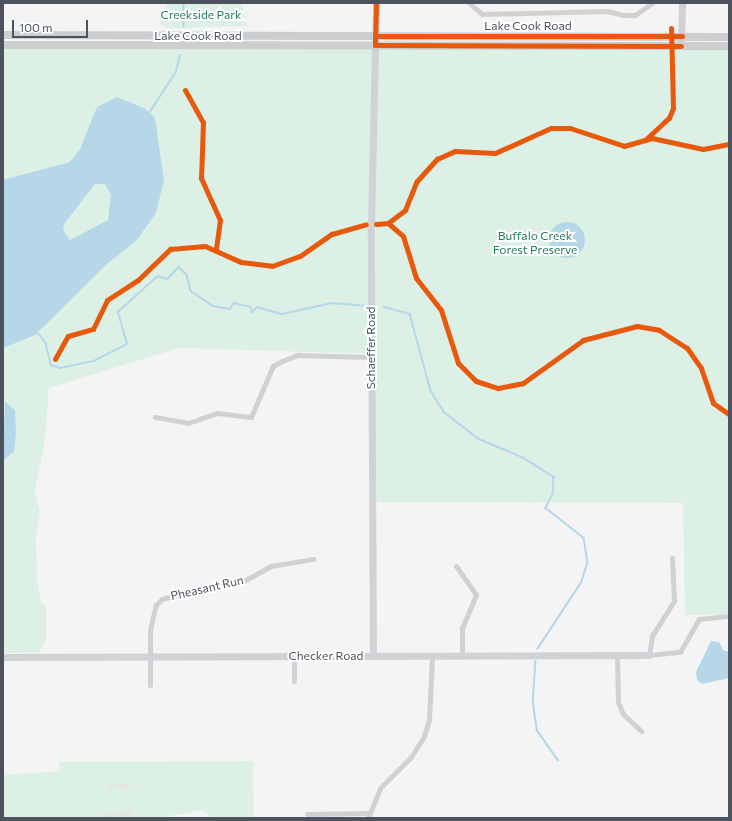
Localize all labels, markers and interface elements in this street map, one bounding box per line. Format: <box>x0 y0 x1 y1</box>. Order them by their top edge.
park label: Creekside Park <box>160 8 242 22</box>
scale bar <box>14 12 90 38</box>
street label: Lake Cook Road <box>484 19 572 33</box>
text: 100 m <box>19 20 53 34</box>
street label: Lake Cook Road <box>154 29 242 43</box>
park label: Buffalo Creek Forest Preserve <box>493 229 577 257</box>
street label: Schaeffer Road <box>364 307 378 389</box>
street label: Pheasant Run <box>169 573 245 603</box>
street label: Checker Road <box>288 649 364 663</box>

